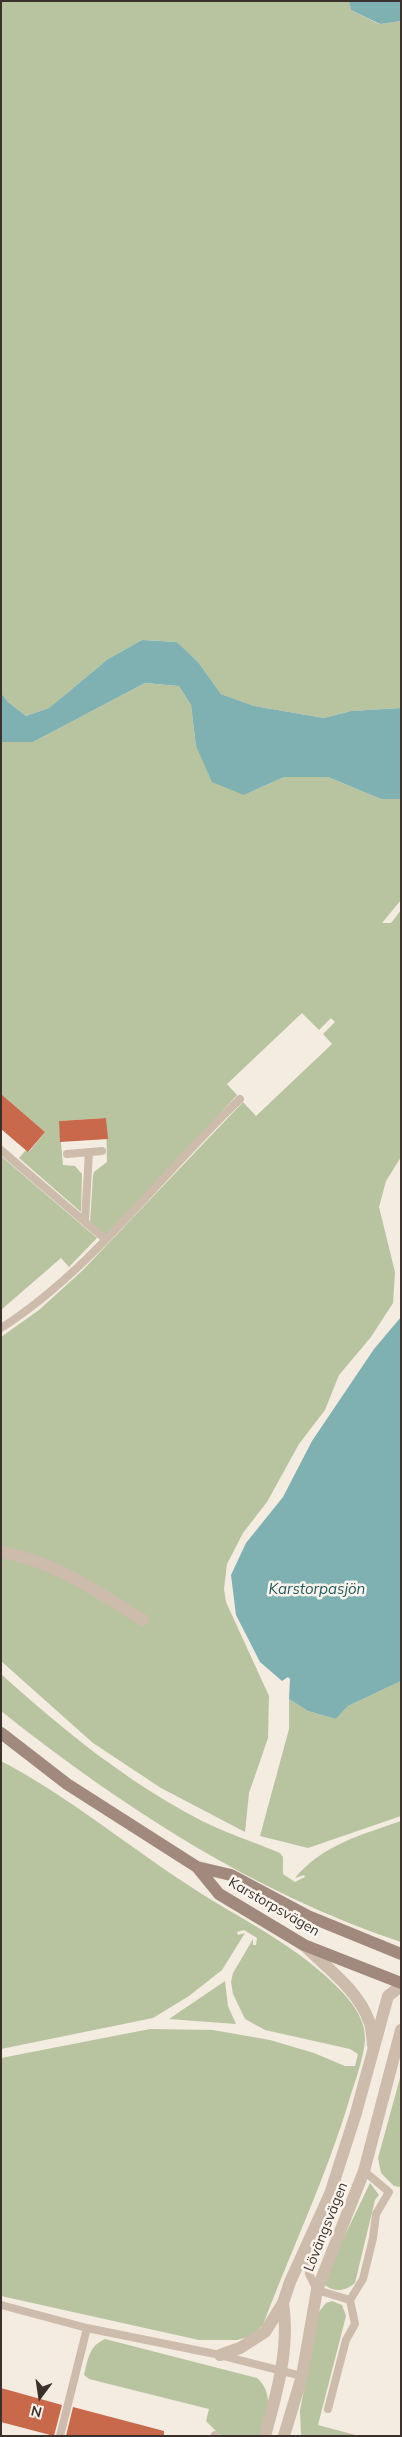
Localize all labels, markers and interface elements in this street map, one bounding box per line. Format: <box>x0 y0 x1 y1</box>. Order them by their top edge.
water label: Karstorpasjön <box>269 1580 365 1598</box>
street label: Karstorpsvägen <box>225 1874 323 1940</box>
street label: Lövängsvägen <box>300 2180 352 2274</box>
north arrow <box>15 2372 65 2422</box>
text: N <box>29 2402 44 2422</box>

